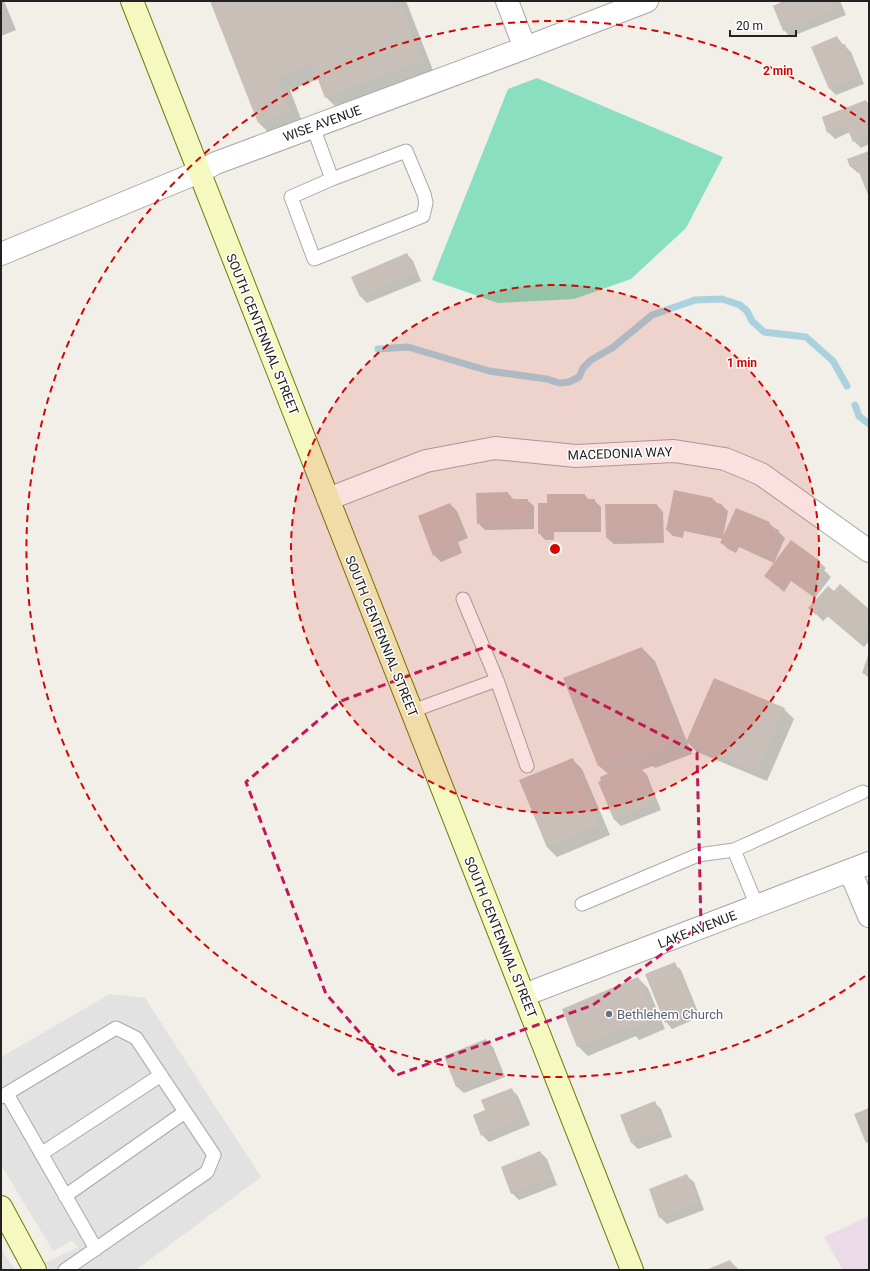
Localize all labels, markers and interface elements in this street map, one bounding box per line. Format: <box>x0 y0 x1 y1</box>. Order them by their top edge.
scale bar <box>730 12 796 38</box>
text: 20 m <box>736 19 763 33</box>
text: 2 min <box>763 64 793 78</box>
street label: WISE AVENUE <box>281 102 363 145</box>
street label: SOUTH CENTENNIAL STREET <box>223 251 302 417</box>
text: 1 min <box>727 356 757 370</box>
street label: MACEDONIA WAY <box>567 444 673 463</box>
centre of rings <box>548 542 562 556</box>
street label: SOUTH CENTENNIAL STREET <box>342 553 421 719</box>
street label: SOUTH CENTENNIAL STREET <box>461 854 540 1020</box>
street label: LAKE AVENUE <box>656 908 739 951</box>
place label: Bethlehem Church <box>617 1007 723 1022</box>
marker: Bethlehem Church <box>604 1009 614 1019</box>

